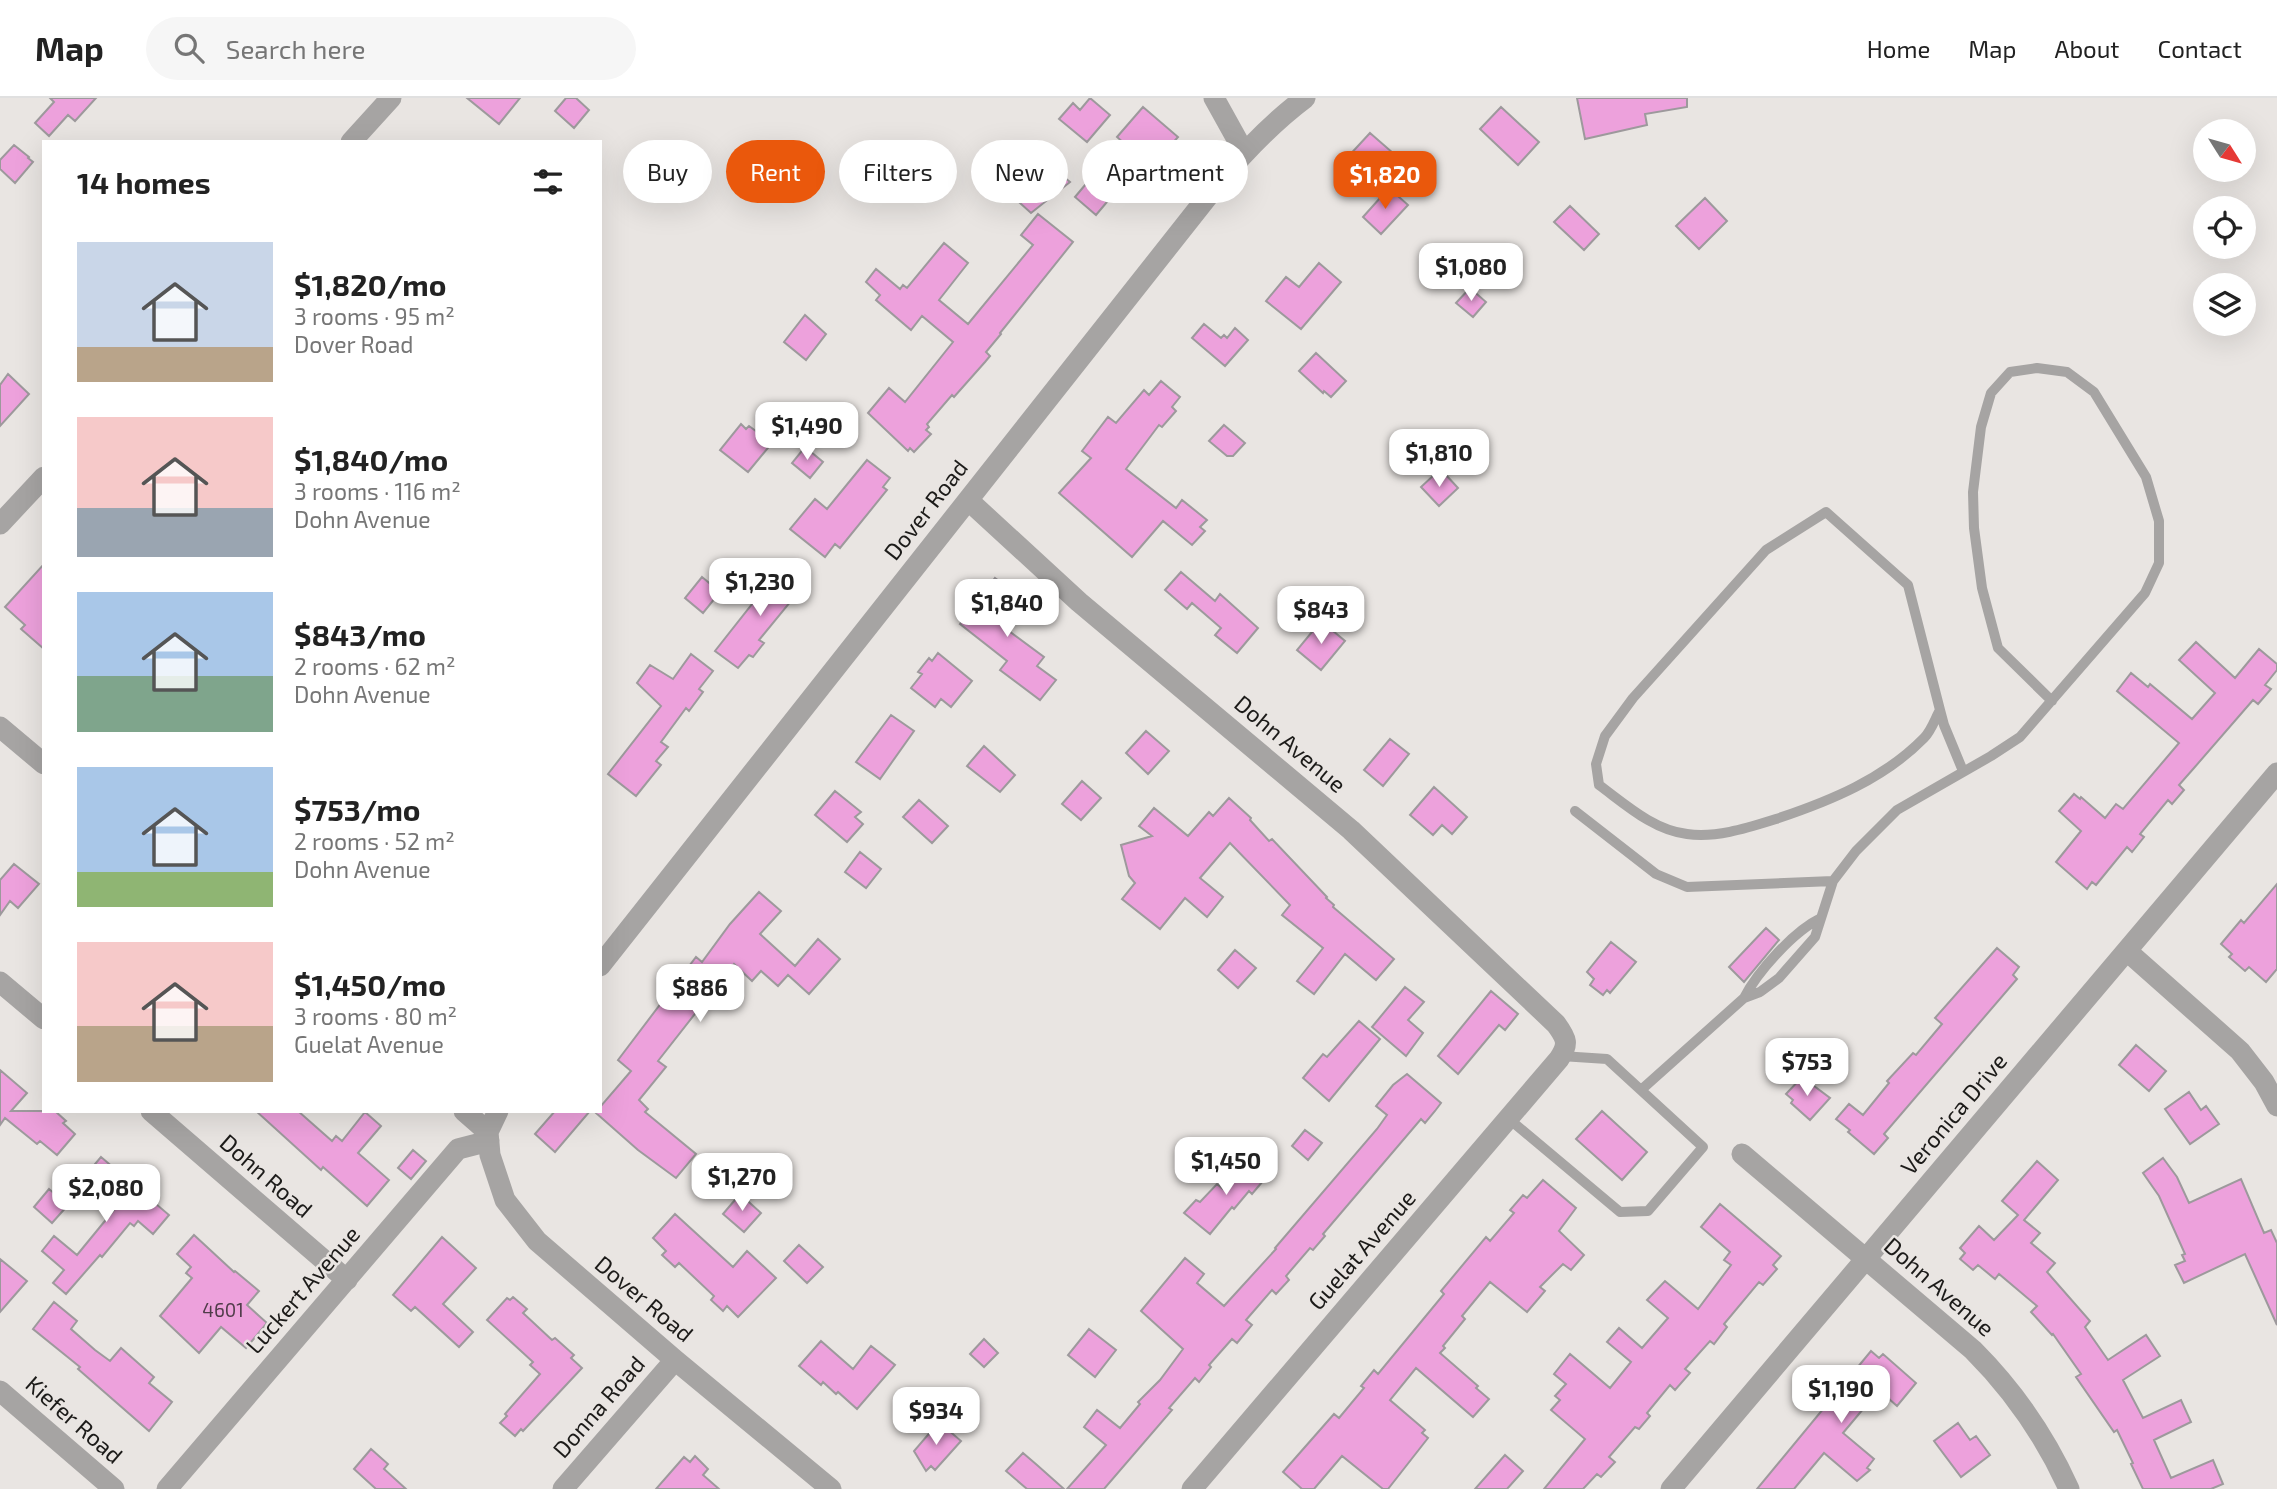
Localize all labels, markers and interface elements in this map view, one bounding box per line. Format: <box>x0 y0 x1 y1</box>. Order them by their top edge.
search box <box>146 17 636 80</box>
text: Map <box>35 28 104 68</box>
icon: search <box>170 29 208 67</box>
text: Search here <box>226 33 365 64</box>
text: Home <box>1867 34 1930 63</box>
text: Map <box>1968 34 2016 63</box>
text: About <box>2054 34 2120 63</box>
text: Contact <box>2158 34 2242 63</box>
north arrow <box>2193 119 2256 182</box>
map controls <box>2193 119 2256 336</box>
chip: Buy <box>623 140 712 203</box>
chip: Rent <box>726 140 825 203</box>
chip: Filters <box>839 140 957 203</box>
chip: New <box>971 140 1068 203</box>
chip: Apartment <box>1082 140 1248 203</box>
pin: $1,820 <box>1328 152 1442 211</box>
text: $1,820 <box>1349 160 1421 188</box>
icon: filters <box>529 163 567 201</box>
text: 14 homes <box>77 164 211 200</box>
button: locate <box>2193 196 2256 259</box>
pin: $1,080 <box>1414 244 1528 303</box>
text: $1,080 <box>1435 252 1507 280</box>
text: $1,820/mo <box>294 266 446 302</box>
icon: home <box>133 270 217 354</box>
button: layers <box>2193 273 2256 336</box>
text: 3 rooms · 95 m² <box>294 302 455 330</box>
text: Dover Road <box>294 330 413 358</box>
pin: $1,490 <box>750 402 864 462</box>
text: $1,490 <box>771 411 843 439</box>
pin: $1,810 <box>1382 430 1496 489</box>
text: $1,810 <box>1405 438 1473 466</box>
text: $1,840/mo <box>294 441 448 477</box>
icon: home <box>133 445 217 529</box>
street label: Dover Road <box>877 454 973 565</box>
text: 3 rooms · 116 m² <box>294 477 461 505</box>
text: Dohn Avenue <box>294 505 431 533</box>
pin: $1,230 <box>703 559 817 618</box>
text: $1,230 <box>725 567 795 595</box>
pin: $1,840 <box>950 580 1064 639</box>
pin: $843 <box>1280 587 1362 646</box>
text: $1,840 <box>971 588 1043 616</box>
text: $843 <box>1293 595 1349 623</box>
text: $843/mo <box>294 616 426 652</box>
icon: home <box>133 620 217 704</box>
text: 2 rooms · 62 m² <box>294 652 456 680</box>
text: Dohn Avenue <box>294 680 431 708</box>
street label: Dohn Avenue <box>1229 689 1352 798</box>
text: $753/mo <box>294 791 421 827</box>
icon: home <box>133 795 217 879</box>
text: 2 rooms · 52 m² <box>294 827 455 855</box>
text: Dohn Avenue <box>294 855 431 883</box>
pin: $886 <box>659 964 741 1024</box>
text: $1,450/mo <box>294 966 446 1002</box>
icon: home <box>133 970 217 1054</box>
text: $886 <box>672 973 728 1001</box>
text: 3 rooms · 80 m² <box>294 1002 457 1030</box>
text: Guelat Avenue <box>294 1030 444 1058</box>
pin: $753 <box>1766 1038 1848 1098</box>
text: $753 <box>1781 1047 1833 1075</box>
street label: Veronica Drive <box>1894 1047 2012 1180</box>
street label: Dohn Road <box>215 1128 319 1223</box>
pin: $1,450 <box>1169 1138 1283 1197</box>
text: $1,450 <box>1191 1146 1261 1174</box>
pin: $1,270 <box>685 1154 799 1213</box>
text: $1,270 <box>708 1162 776 1190</box>
pin: $2,080 <box>49 1164 163 1224</box>
text: $2,080 <box>68 1173 144 1201</box>
street label: Guelat Avenue <box>1302 1184 1421 1315</box>
street label: Luckert Avenue <box>239 1220 365 1359</box>
street label: Dohn Avenue <box>1879 1231 2000 1342</box>
street label: Dover Road <box>590 1249 699 1347</box>
house number: 4601 <box>202 1298 244 1321</box>
street label: Donna Road <box>546 1350 650 1463</box>
pin: $1,190 <box>1784 1366 1898 1425</box>
street label: Kiefer Road <box>20 1370 129 1469</box>
text: $1,190 <box>1808 1374 1874 1402</box>
pin: $934 <box>895 1388 977 1447</box>
text: $934 <box>909 1396 963 1424</box>

